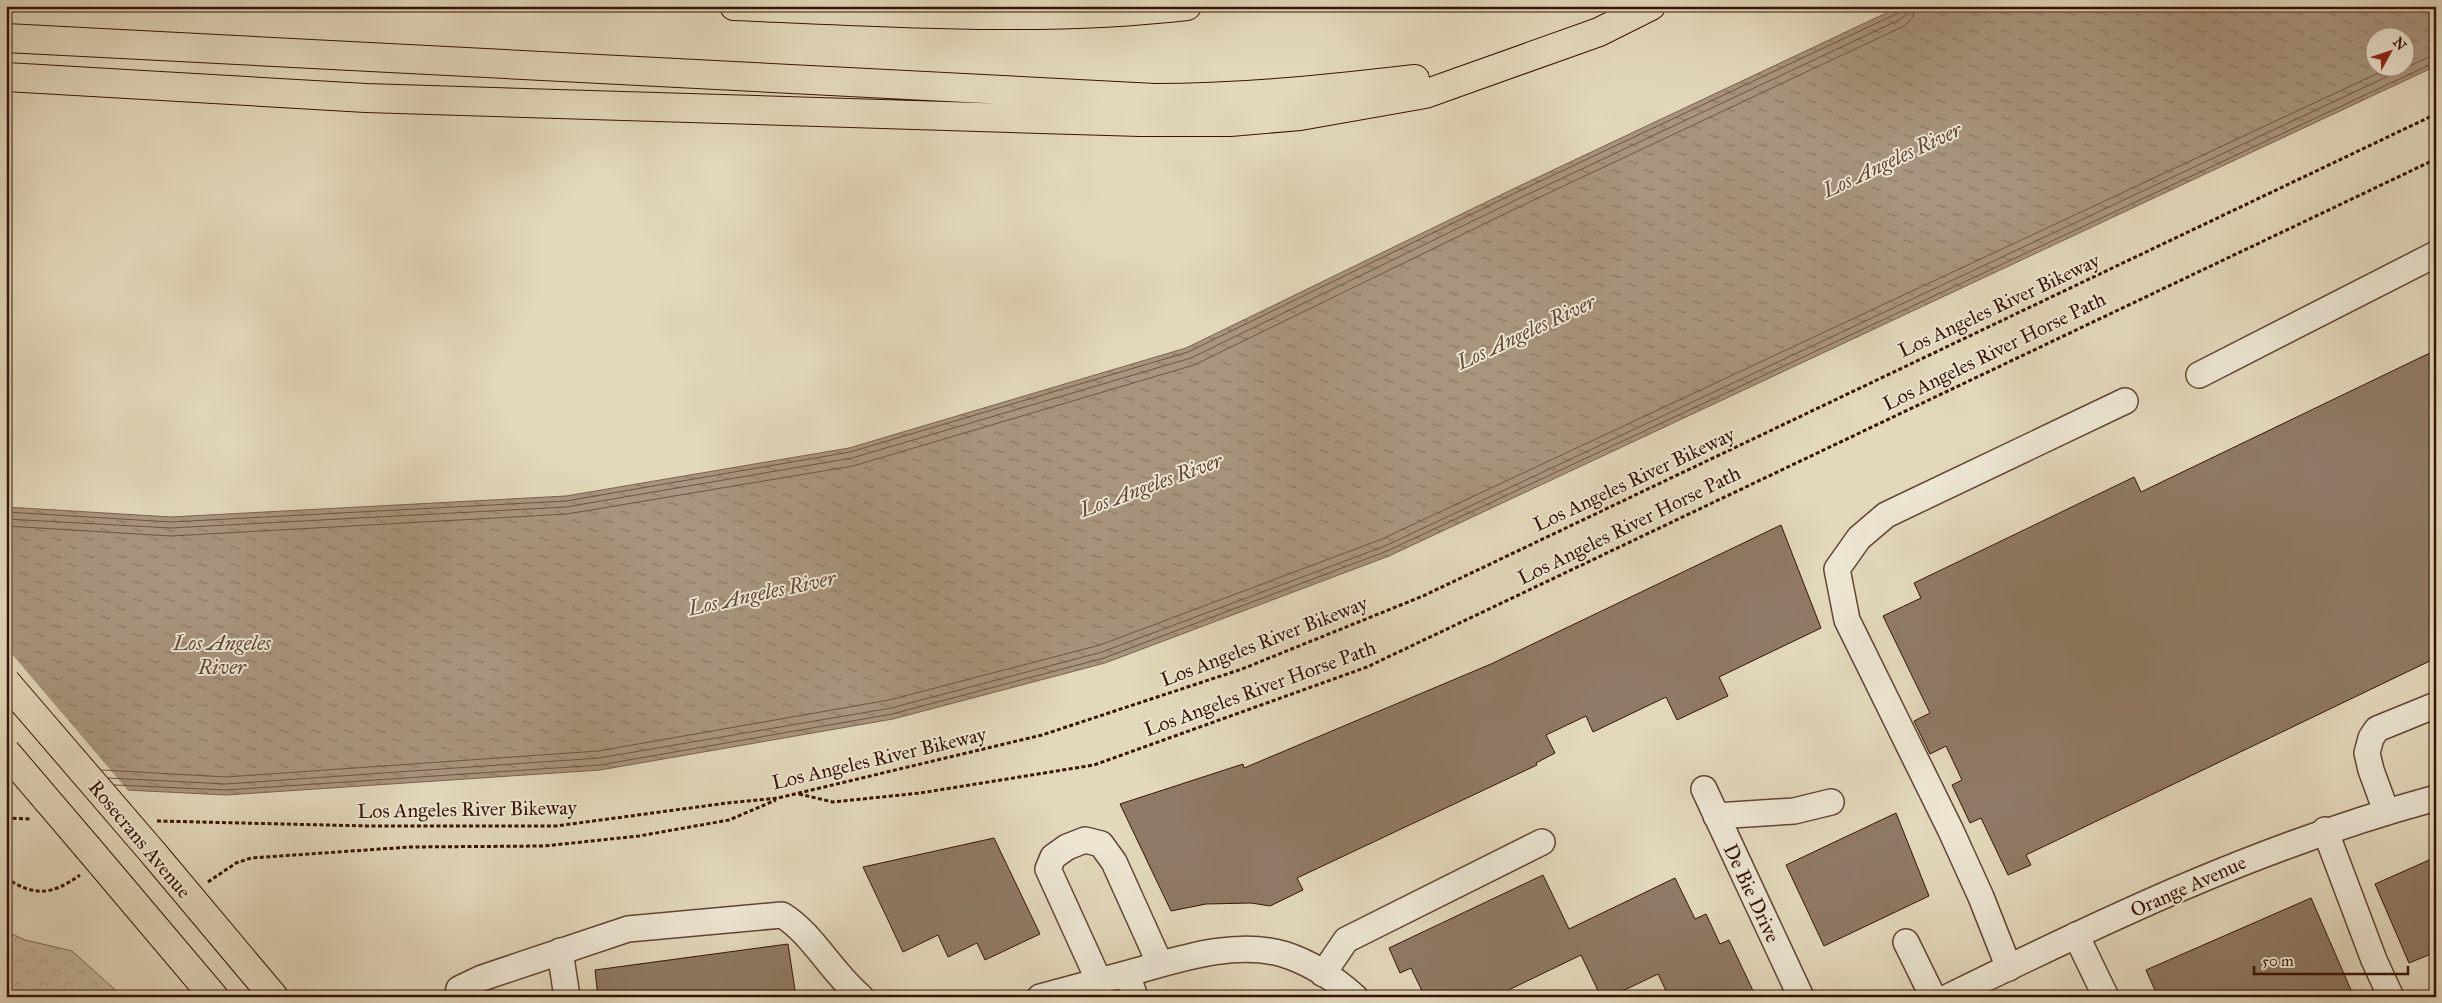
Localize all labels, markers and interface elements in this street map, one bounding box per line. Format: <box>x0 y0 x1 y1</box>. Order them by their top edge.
north arrow <box>2364 28 2414 78</box>
text: N <box>2389 34 2410 54</box>
water label: Los Angeles River <box>1818 116 1967 204</box>
street label: Los Angeles River Bikeway <box>1895 248 2104 363</box>
street label: Los Angeles River Horse Path <box>1879 287 2110 416</box>
water label: Los Angeles River <box>1452 288 1601 376</box>
street label: Los Angeles River Bikeway <box>1530 422 1739 537</box>
water label: Los Angeles River <box>1075 447 1227 523</box>
street label: Los Angeles River Horse Path <box>1514 461 1745 590</box>
water label: Los Angeles River <box>685 564 839 622</box>
street label: Los Angeles River Bikeway <box>1157 590 1372 692</box>
water label: Los Angeles River <box>172 630 272 680</box>
street label: Los Angeles River Horse Path <box>1141 635 1380 742</box>
street label: Los Angeles River Bikeway <box>769 721 989 795</box>
street label: Rosecrans Avenue <box>84 775 196 903</box>
street label: Los Angeles River Bikeway <box>357 795 578 824</box>
street label: De Bie Drive <box>1719 840 1785 946</box>
street label: Orange Avenue <box>2126 850 2250 923</box>
scale bar <box>2254 943 2408 975</box>
text: 50 m <box>2262 952 2294 970</box>

